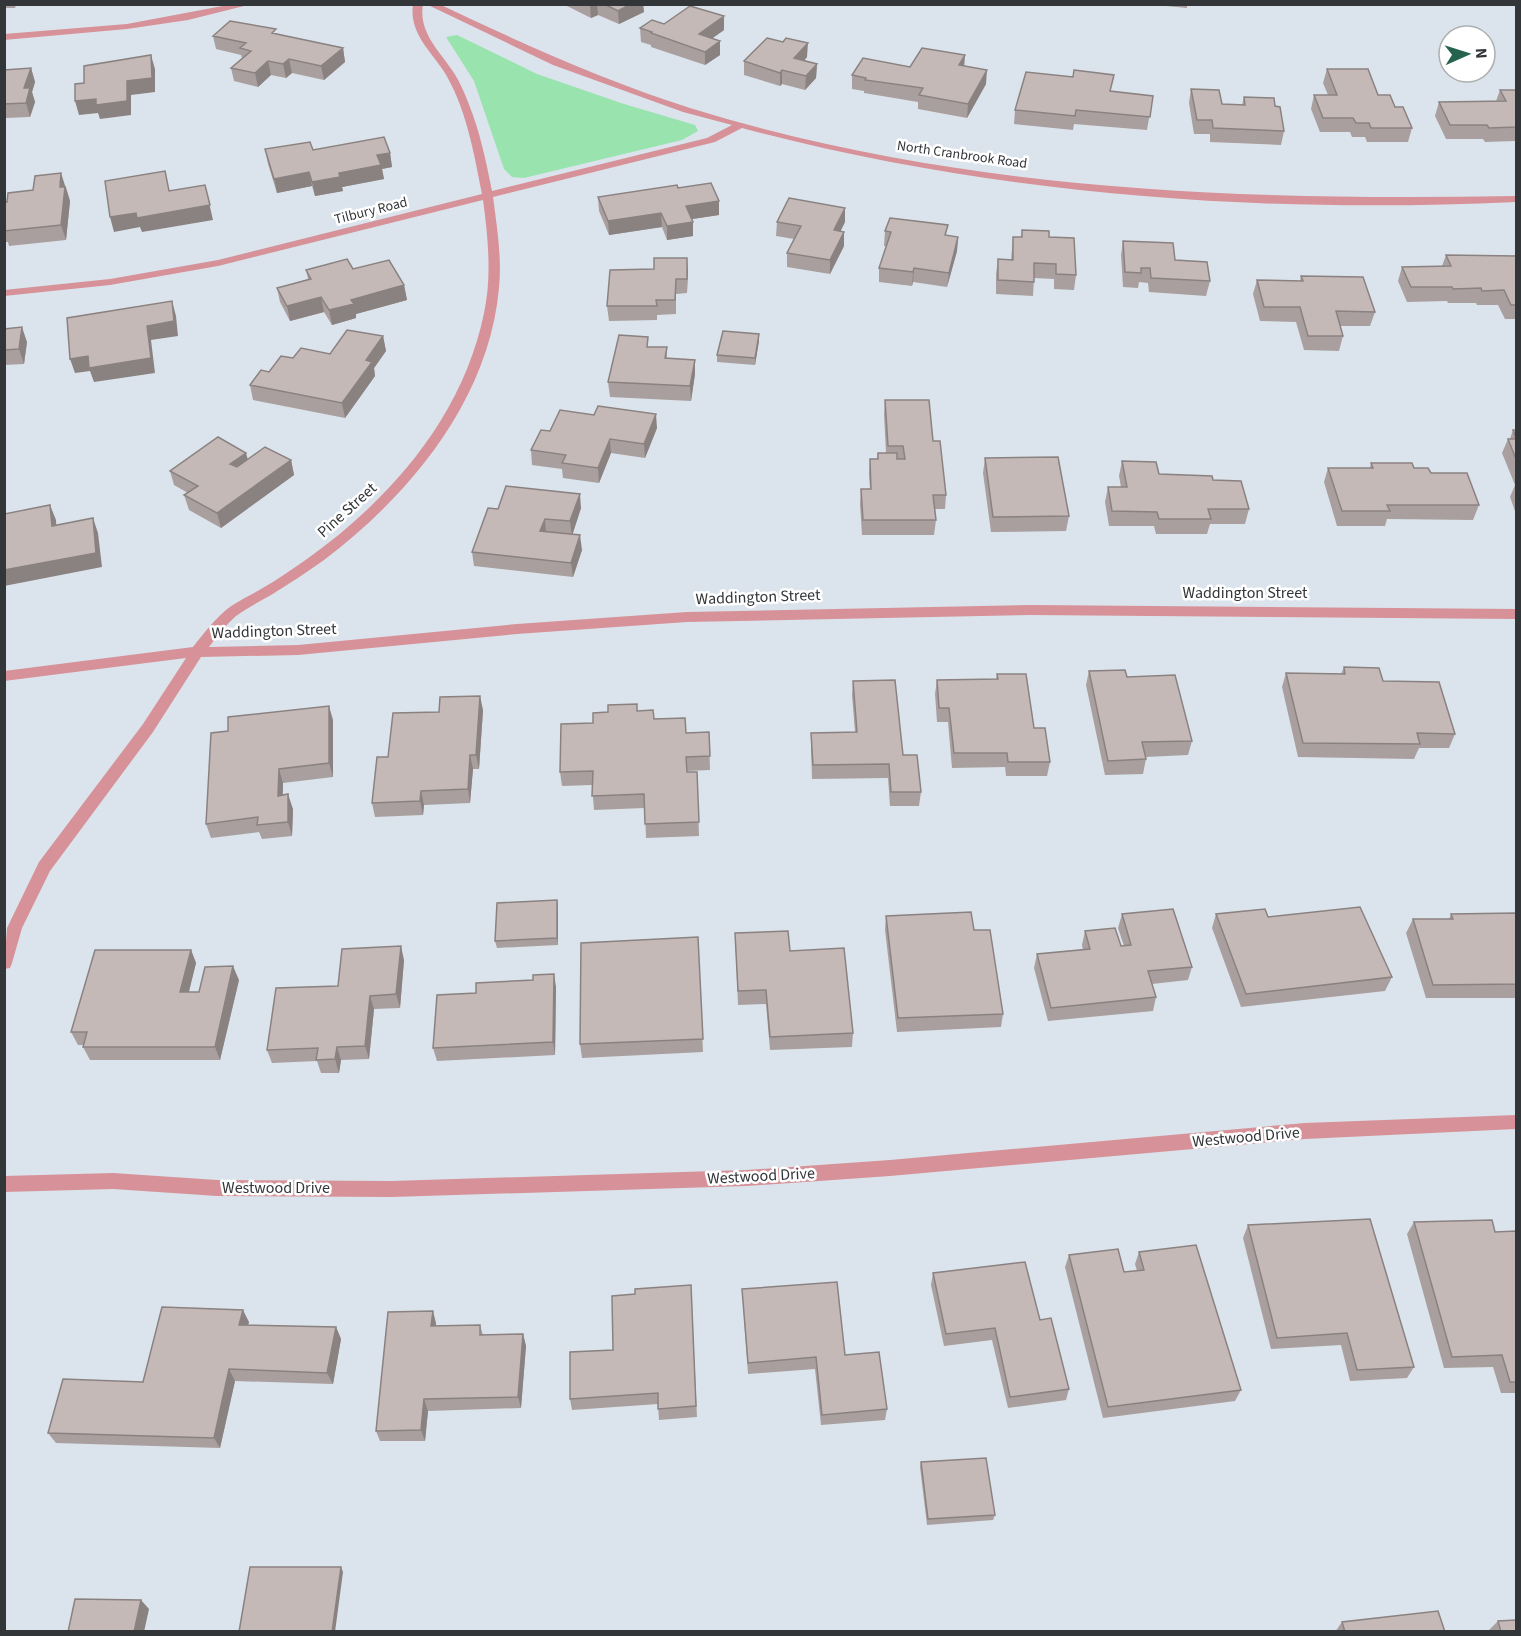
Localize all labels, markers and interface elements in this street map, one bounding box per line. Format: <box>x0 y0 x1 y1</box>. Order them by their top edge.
north arrow <box>1437 24 1497 84</box>
text: N <box>1470 47 1492 59</box>
street label: North Cranbrook Road <box>896 136 1028 174</box>
street label: Tilbury Road <box>332 192 410 230</box>
street label: Pine Street <box>313 477 382 543</box>
street label: Waddington Street <box>1183 582 1308 604</box>
street label: Waddington Street <box>695 584 821 610</box>
street label: Waddington Street <box>211 618 337 644</box>
street label: Westwood Drive <box>1191 1121 1301 1153</box>
street label: Westwood Drive <box>707 1162 815 1190</box>
street label: Westwood Drive <box>222 1177 330 1199</box>

